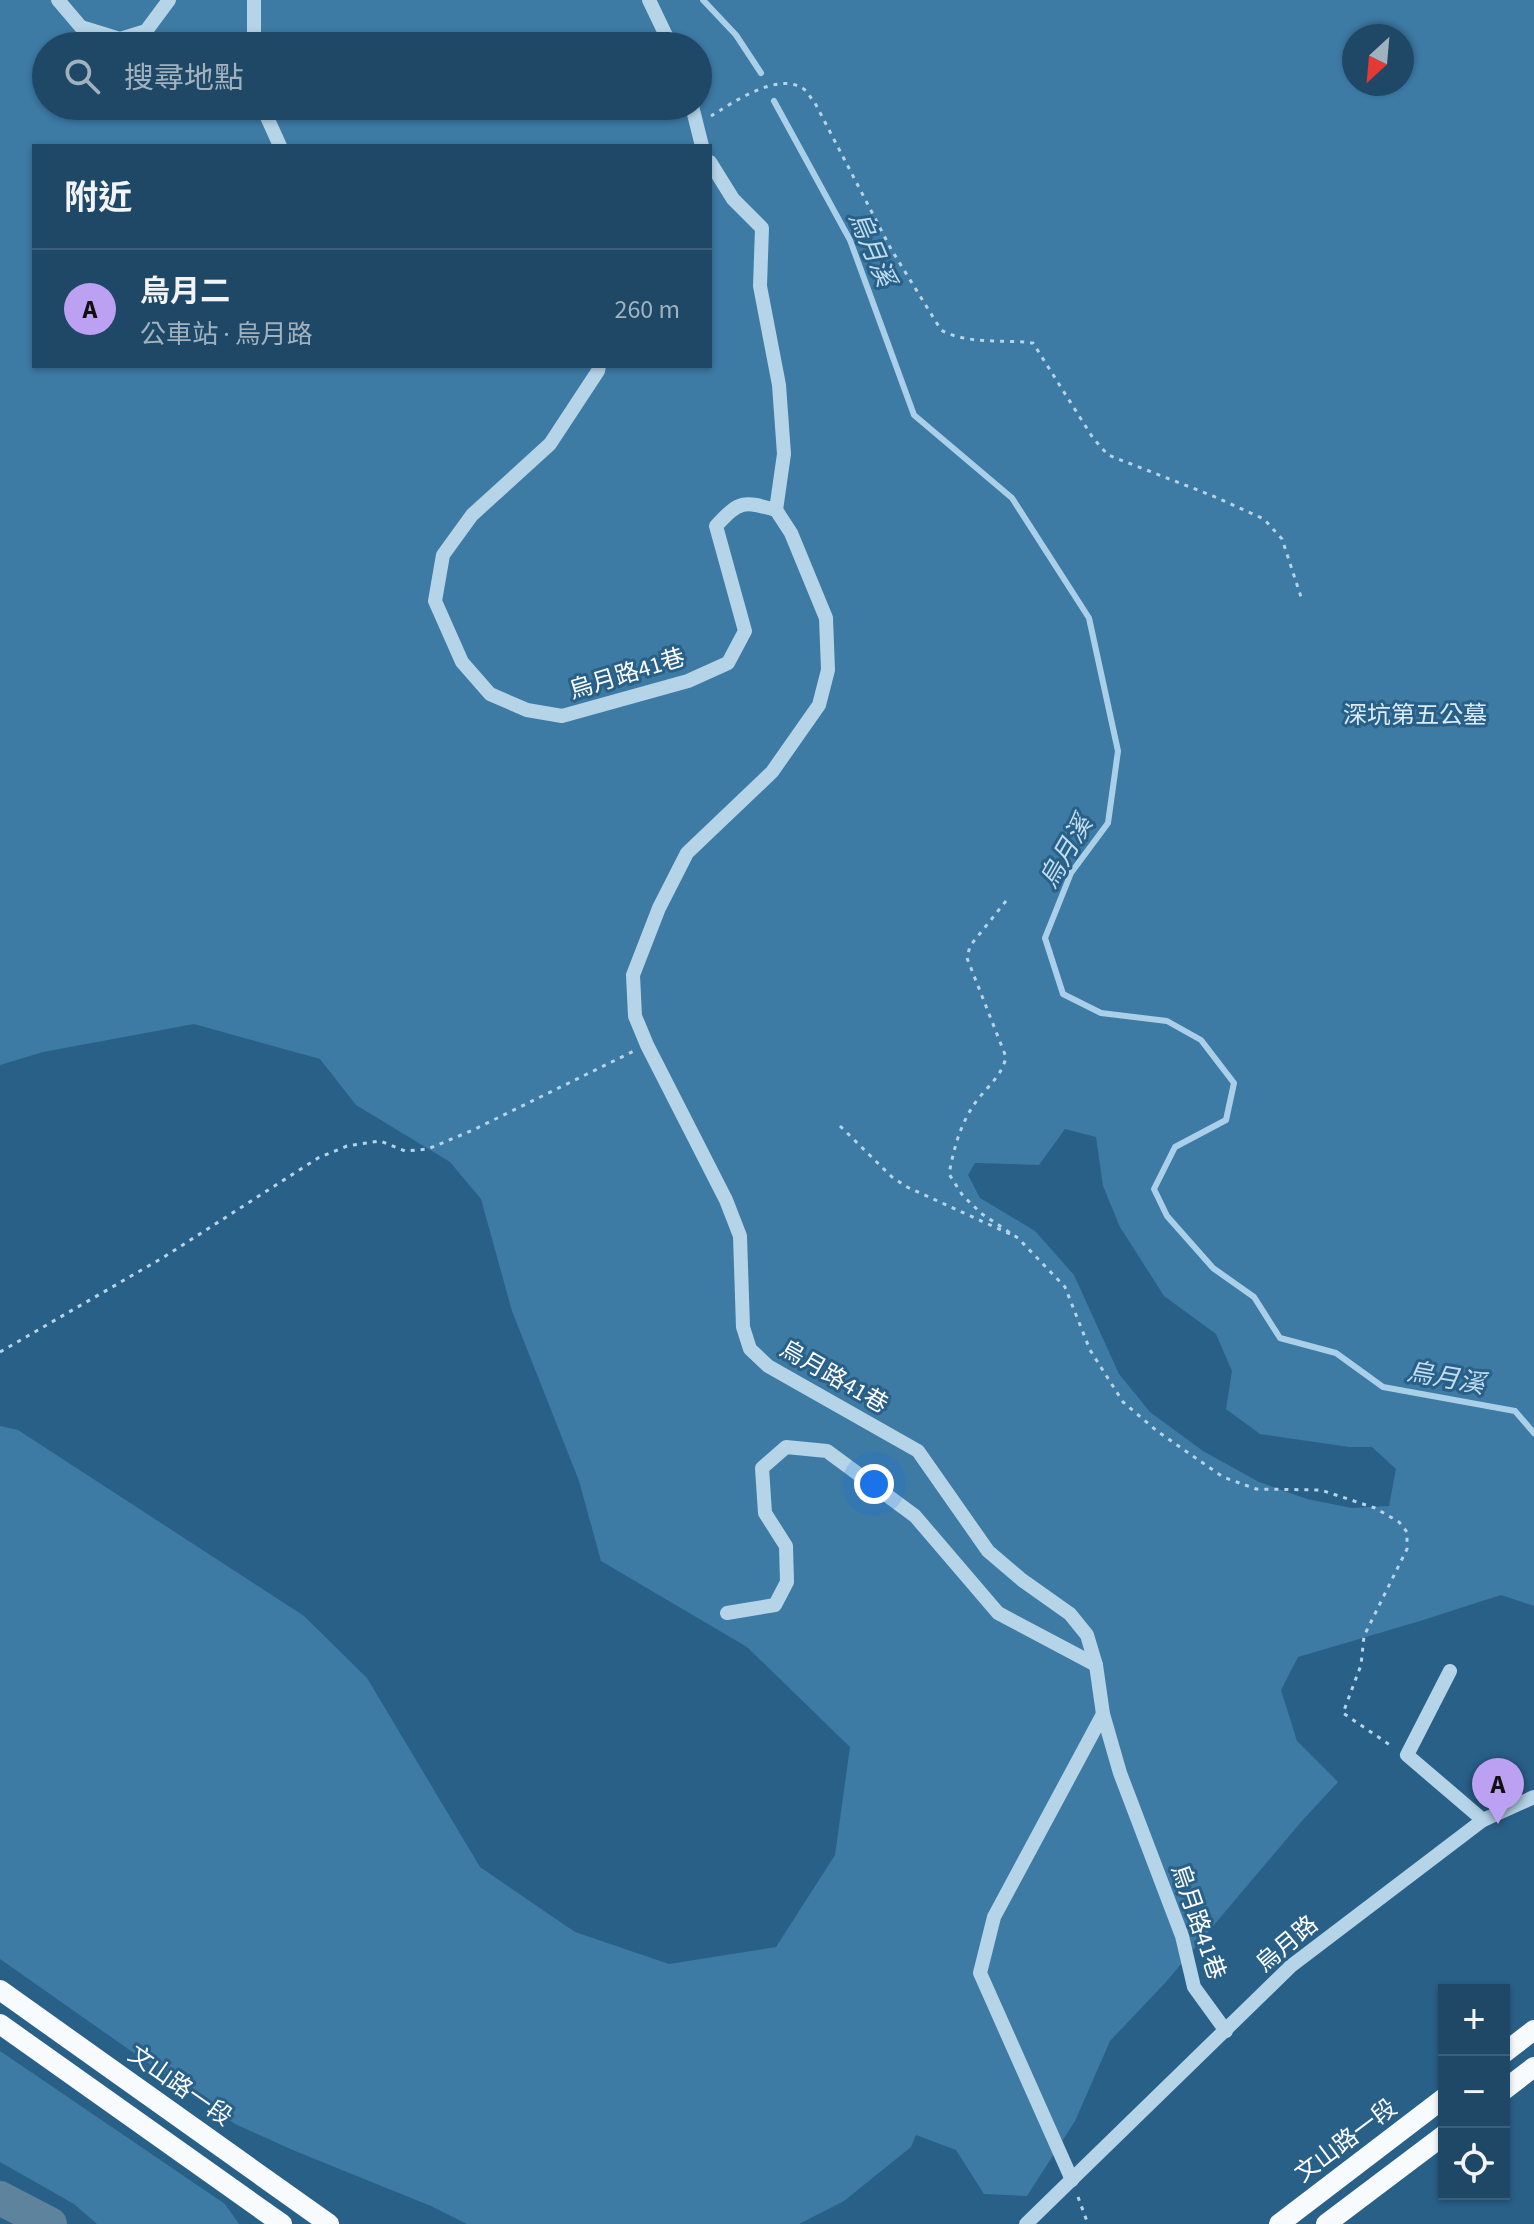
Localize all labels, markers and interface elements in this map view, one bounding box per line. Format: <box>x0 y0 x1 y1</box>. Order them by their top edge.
north arrow <box>1342 24 1414 96</box>
search box <box>32 32 712 120</box>
icon: search <box>60 54 104 98</box>
text: 搜尋地點 <box>124 57 244 100</box>
text: 附近 <box>64 174 132 223</box>
water label: 烏月溪 <box>840 206 906 296</box>
text: 烏月二 <box>140 270 230 313</box>
text: A <box>83 291 97 328</box>
text: 260 m <box>614 291 680 328</box>
text: 公車站 · 烏月路 <box>140 316 313 353</box>
street label: 烏月路41巷 <box>565 640 689 708</box>
park label: 深坑第五公墓 <box>1343 698 1487 733</box>
water label: 烏月溪 <box>1030 806 1104 895</box>
street label: 烏月路41巷 <box>773 1332 895 1422</box>
water label: 烏月溪 <box>1404 1353 1492 1404</box>
your location <box>854 1464 894 1504</box>
pin: A <box>1472 1758 1524 1824</box>
street label: 烏月路41巷 <box>1162 1860 1234 1984</box>
street label: 烏月路 <box>1248 1907 1326 1981</box>
map controls <box>1438 1984 1510 2200</box>
button: + <box>1438 1984 1510 2056</box>
street label: 文山路一段 <box>121 2037 239 2135</box>
button: − <box>1438 2056 1510 2128</box>
street label: 文山路一段 <box>1288 2091 1404 2191</box>
button: locate <box>1438 2128 1510 2200</box>

